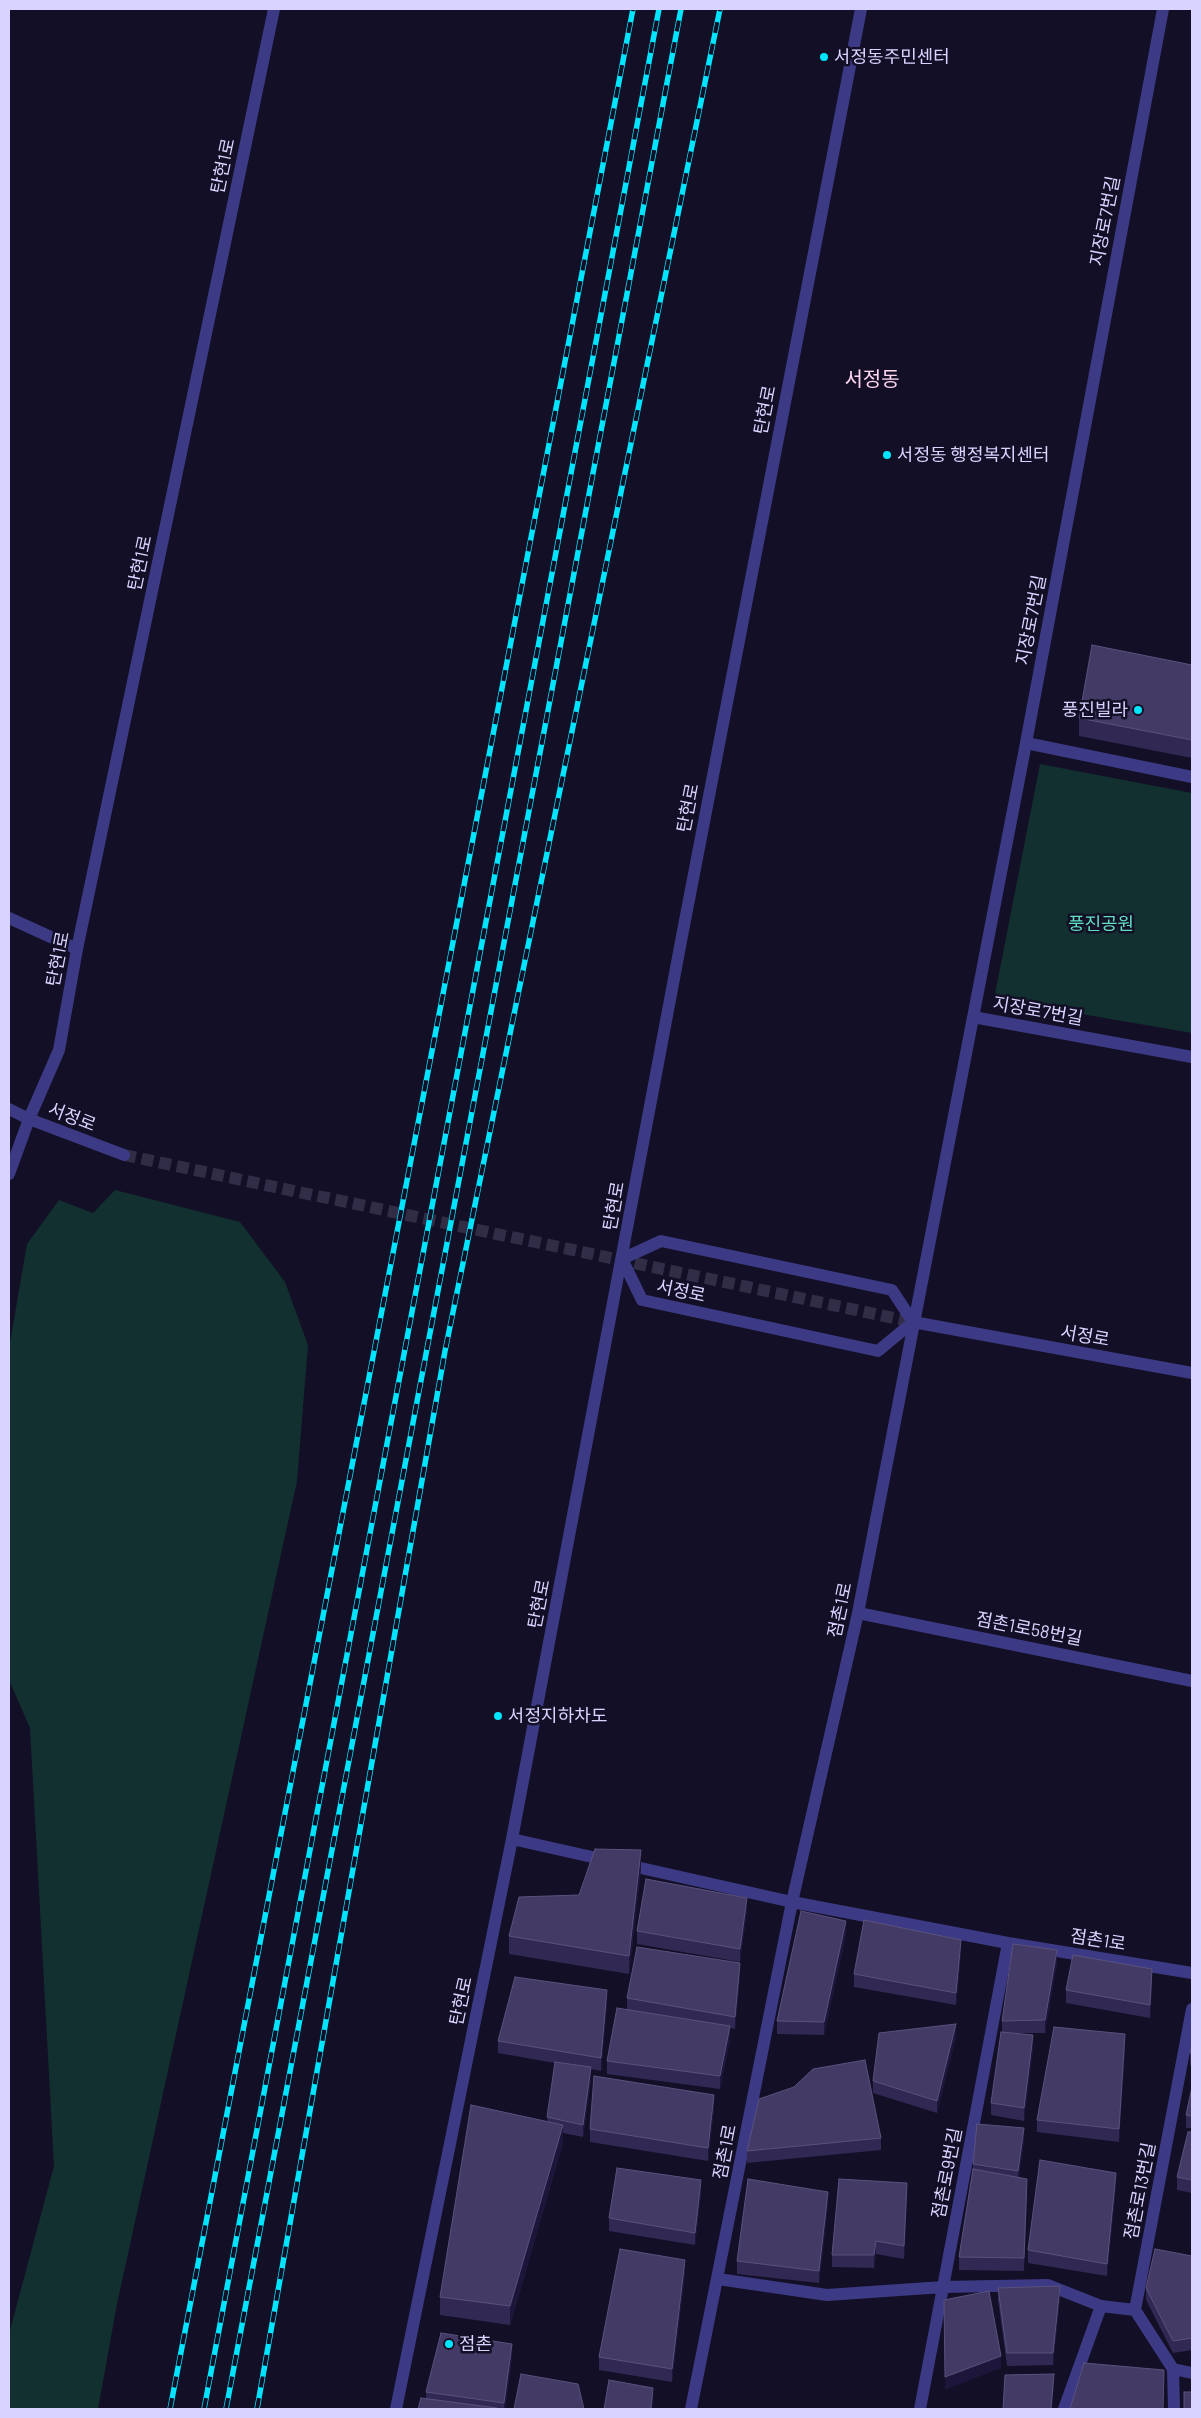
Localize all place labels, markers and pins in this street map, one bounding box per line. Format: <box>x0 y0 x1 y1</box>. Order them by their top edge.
place label: 서정동주민센터 <box>834 46 950 68</box>
marker: 서정동주민센터 <box>818 51 830 63</box>
place label: 서정동 행정복지센터 <box>897 444 1050 466</box>
marker: 서정동 행정복지센터 <box>881 449 893 461</box>
place label: 풍진빌라 <box>1062 699 1128 721</box>
marker: 풍진빌라 <box>1132 704 1144 716</box>
place label: 서정지하차도 <box>508 1705 607 1727</box>
marker: 서정지하차도 <box>492 1710 504 1722</box>
place label: 점촌 <box>459 2333 492 2355</box>
marker: 점촌 <box>443 2338 455 2350</box>

